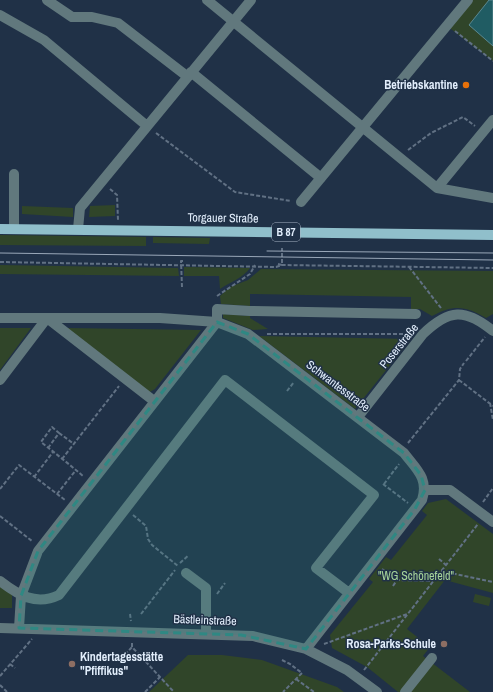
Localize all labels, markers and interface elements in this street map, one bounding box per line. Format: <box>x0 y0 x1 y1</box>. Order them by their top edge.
place label: Betriebskantine <box>384 77 459 93</box>
marker: Betriebskantine <box>461 80 471 90</box>
street label: Torgauer Straße <box>187 209 259 227</box>
road number: B 87 <box>272 223 300 241</box>
street label: Poserstraße <box>376 320 422 372</box>
street label: Schwantesstraße <box>303 357 373 415</box>
park label: "WG Schönefeld" <box>378 568 454 584</box>
street label: Bästleinstraße <box>173 611 237 629</box>
place label: Rosa-Parks-Schule <box>346 636 437 652</box>
marker: Rosa-Parks-Schule <box>439 639 449 649</box>
place label: Kindertagesstätte "Pfiffikus" <box>80 649 164 679</box>
marker: Kindertagesstätte "Pfiffikus" <box>67 659 77 669</box>

